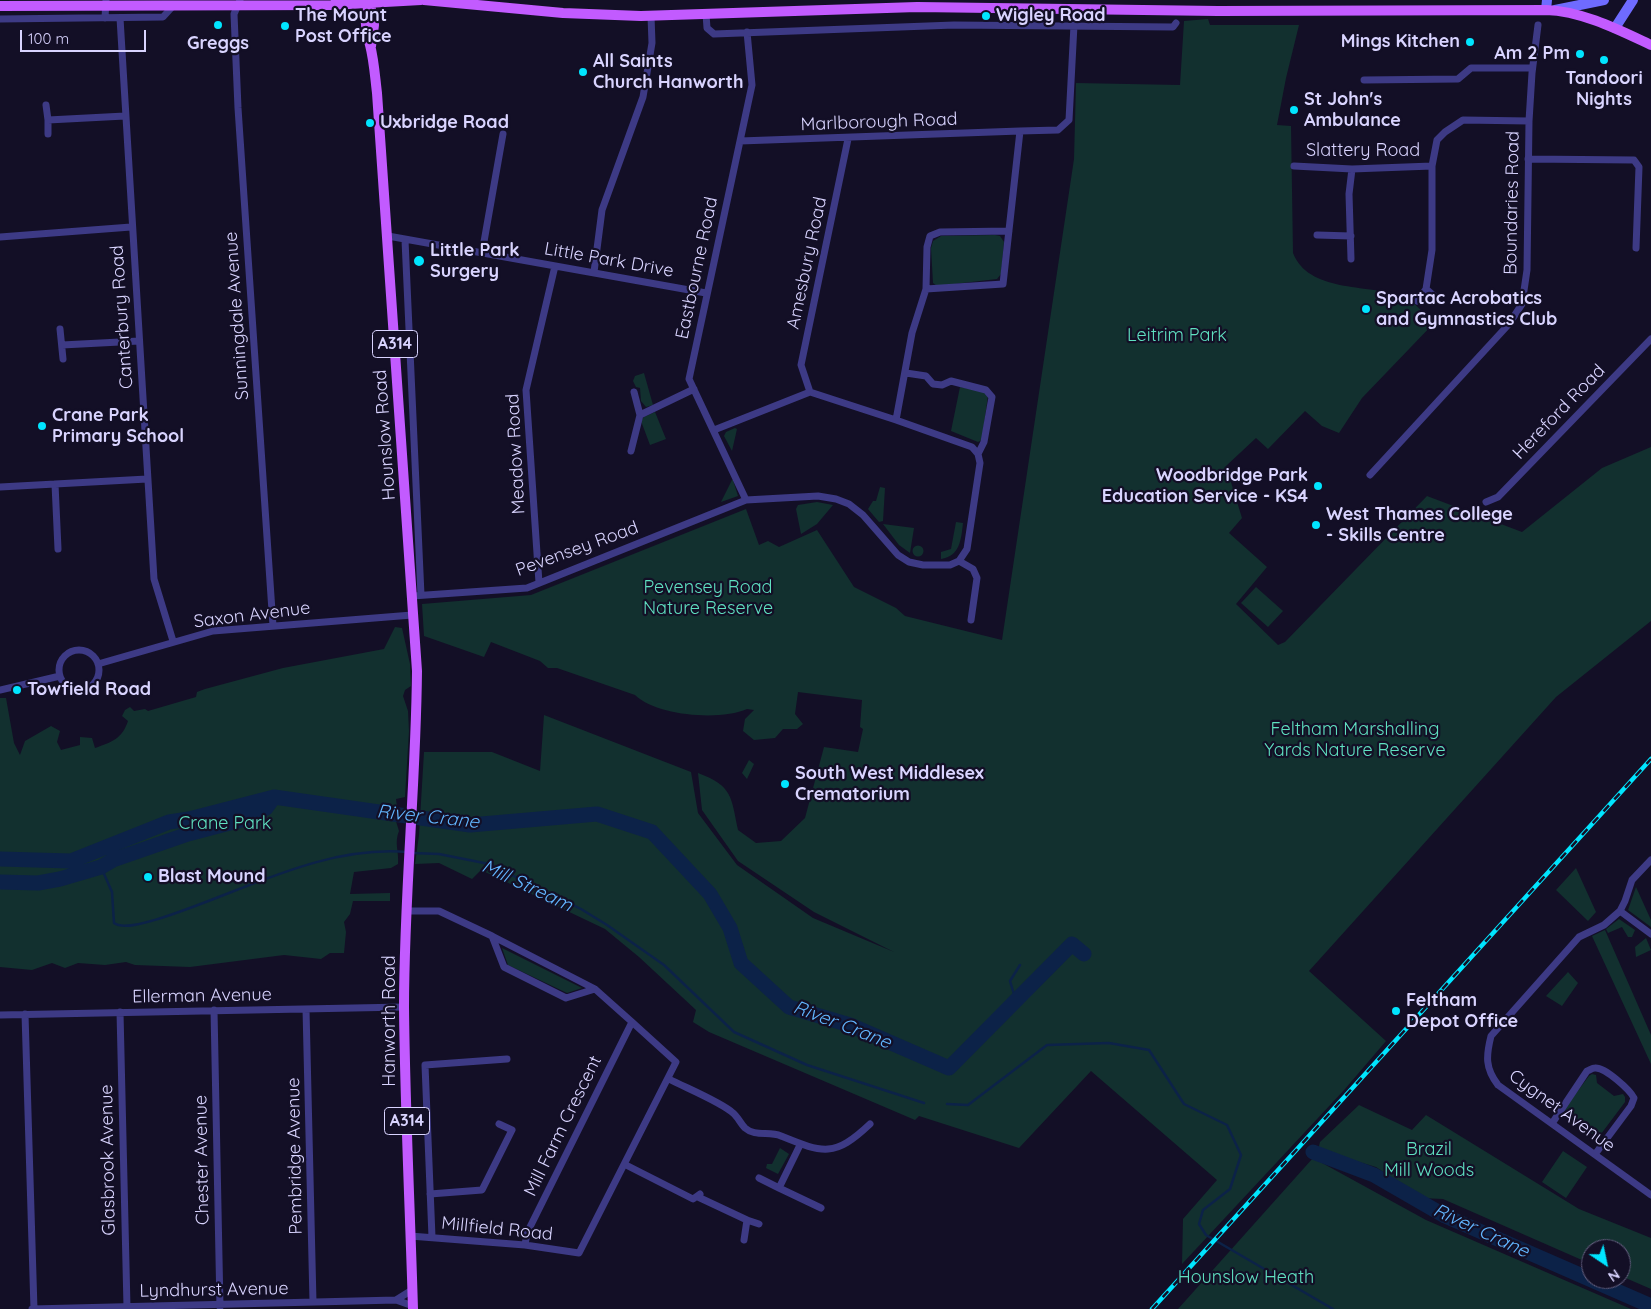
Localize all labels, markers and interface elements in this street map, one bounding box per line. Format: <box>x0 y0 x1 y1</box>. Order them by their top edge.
place label: The Mount Post Office <box>295 5 392 48</box>
place label: Wigley Road <box>996 5 1106 27</box>
marker: Wigley Road <box>980 10 992 22</box>
marker: Greggs <box>212 19 224 31</box>
scale bar <box>22 20 149 52</box>
marker: The Mount Post Office <box>279 20 291 32</box>
text: 100 m <box>28 29 69 48</box>
place label: Mings Kitchen <box>1341 31 1460 53</box>
place label: Greggs <box>187 33 249 55</box>
marker: Mings Kitchen <box>1464 36 1476 48</box>
place label: Am 2 Pm <box>1494 43 1570 65</box>
marker: Am 2 Pm <box>1574 48 1586 60</box>
place label: All Saints Church Hanworth <box>593 51 744 94</box>
marker: Tandoori Nights <box>1598 54 1610 66</box>
marker: All Saints Church Hanworth <box>577 66 589 78</box>
place label: Tandoori Nights <box>1565 68 1643 110</box>
place label: St John's Ambulance <box>1304 89 1401 132</box>
marker: St John's Ambulance <box>1288 104 1300 116</box>
street label: Marlborough Road <box>800 108 958 136</box>
place label: Uxbridge Road <box>380 112 509 134</box>
marker: Uxbridge Road <box>364 117 376 129</box>
street label: Boundaries Road <box>1500 131 1524 275</box>
street label: Slattery Road <box>1306 140 1420 162</box>
street label: Eastbourne Road <box>671 195 723 341</box>
street label: Amesbury Road <box>782 195 832 331</box>
street label: Sunningdale Avenue <box>220 231 254 401</box>
street label: Little Park Drive <box>543 238 675 282</box>
place label: Little Park Surgery <box>430 240 520 282</box>
street label: Canterbury Road <box>106 244 138 390</box>
marker: Little Park Surgery <box>412 254 426 268</box>
place label: Spartac Acrobatics and Gymnastics Club <box>1376 288 1557 330</box>
marker: Spartac Acrobatics and Gymnastics Club <box>1360 303 1372 315</box>
park label: Leitrim Park <box>1127 325 1227 347</box>
road number: A314 <box>372 330 418 358</box>
street label: Hereford Road <box>1508 360 1610 464</box>
street label: Hounslow Road <box>370 369 400 501</box>
street label: Meadow Road <box>502 393 530 515</box>
place label: Crane Park Primary School <box>52 405 184 448</box>
marker: Crane Park Primary School <box>36 420 48 432</box>
place label: Woodbridge Park Education Service - KS4 <box>1102 465 1308 508</box>
marker: Woodbridge Park Education Service - KS4 <box>1312 480 1324 492</box>
place label: West Thames College - Skills Centre <box>1326 504 1513 546</box>
street label: Pevensey Road <box>513 517 641 581</box>
marker: West Thames College - Skills Centre <box>1310 519 1322 531</box>
park label: Pevensey Road Nature Reserve <box>643 577 773 620</box>
street label: Saxon Avenue <box>192 597 312 633</box>
place label: Towfield Road <box>27 679 151 701</box>
marker: Towfield Road <box>11 684 23 696</box>
park label: Feltham Marshalling Yards Nature Reserve <box>1264 719 1446 762</box>
place label: South West Middlesex Crematorium <box>795 763 984 806</box>
marker: South West Middlesex Crematorium <box>779 778 791 790</box>
water label: River Crane <box>376 800 480 834</box>
park label: Crane Park <box>179 813 271 835</box>
water label: Mill Stream <box>478 855 576 917</box>
place label: Blast Mound <box>158 866 266 888</box>
marker: Blast Mound <box>142 871 154 883</box>
street label: Hanworth Road <box>379 955 401 1087</box>
street label: Ellerman Avenue <box>132 984 272 1008</box>
place label: Feltham Depot Office <box>1406 990 1518 1032</box>
water label: River Crane <box>790 996 894 1054</box>
marker: Feltham Depot Office <box>1390 1005 1402 1017</box>
street label: Mill Farm Crescent <box>520 1052 606 1200</box>
street label: Cygnet Avenue <box>1505 1065 1619 1157</box>
street label: Pembridge Avenue <box>283 1077 307 1235</box>
street label: Glasbrook Avenue <box>96 1084 120 1236</box>
street label: Chester Avenue <box>190 1095 214 1225</box>
road number: A314 <box>384 1108 430 1134</box>
park label: Brazil Mill Woods <box>1384 1139 1474 1182</box>
water label: River Crane <box>1430 1199 1532 1263</box>
street label: Millfield Road <box>440 1212 554 1246</box>
north arrow <box>1581 1239 1631 1289</box>
text: N <box>1605 1265 1623 1286</box>
park label: Hounslow Heath <box>1178 1267 1314 1289</box>
street label: Lyndhurst Avenue <box>139 1278 289 1302</box>

